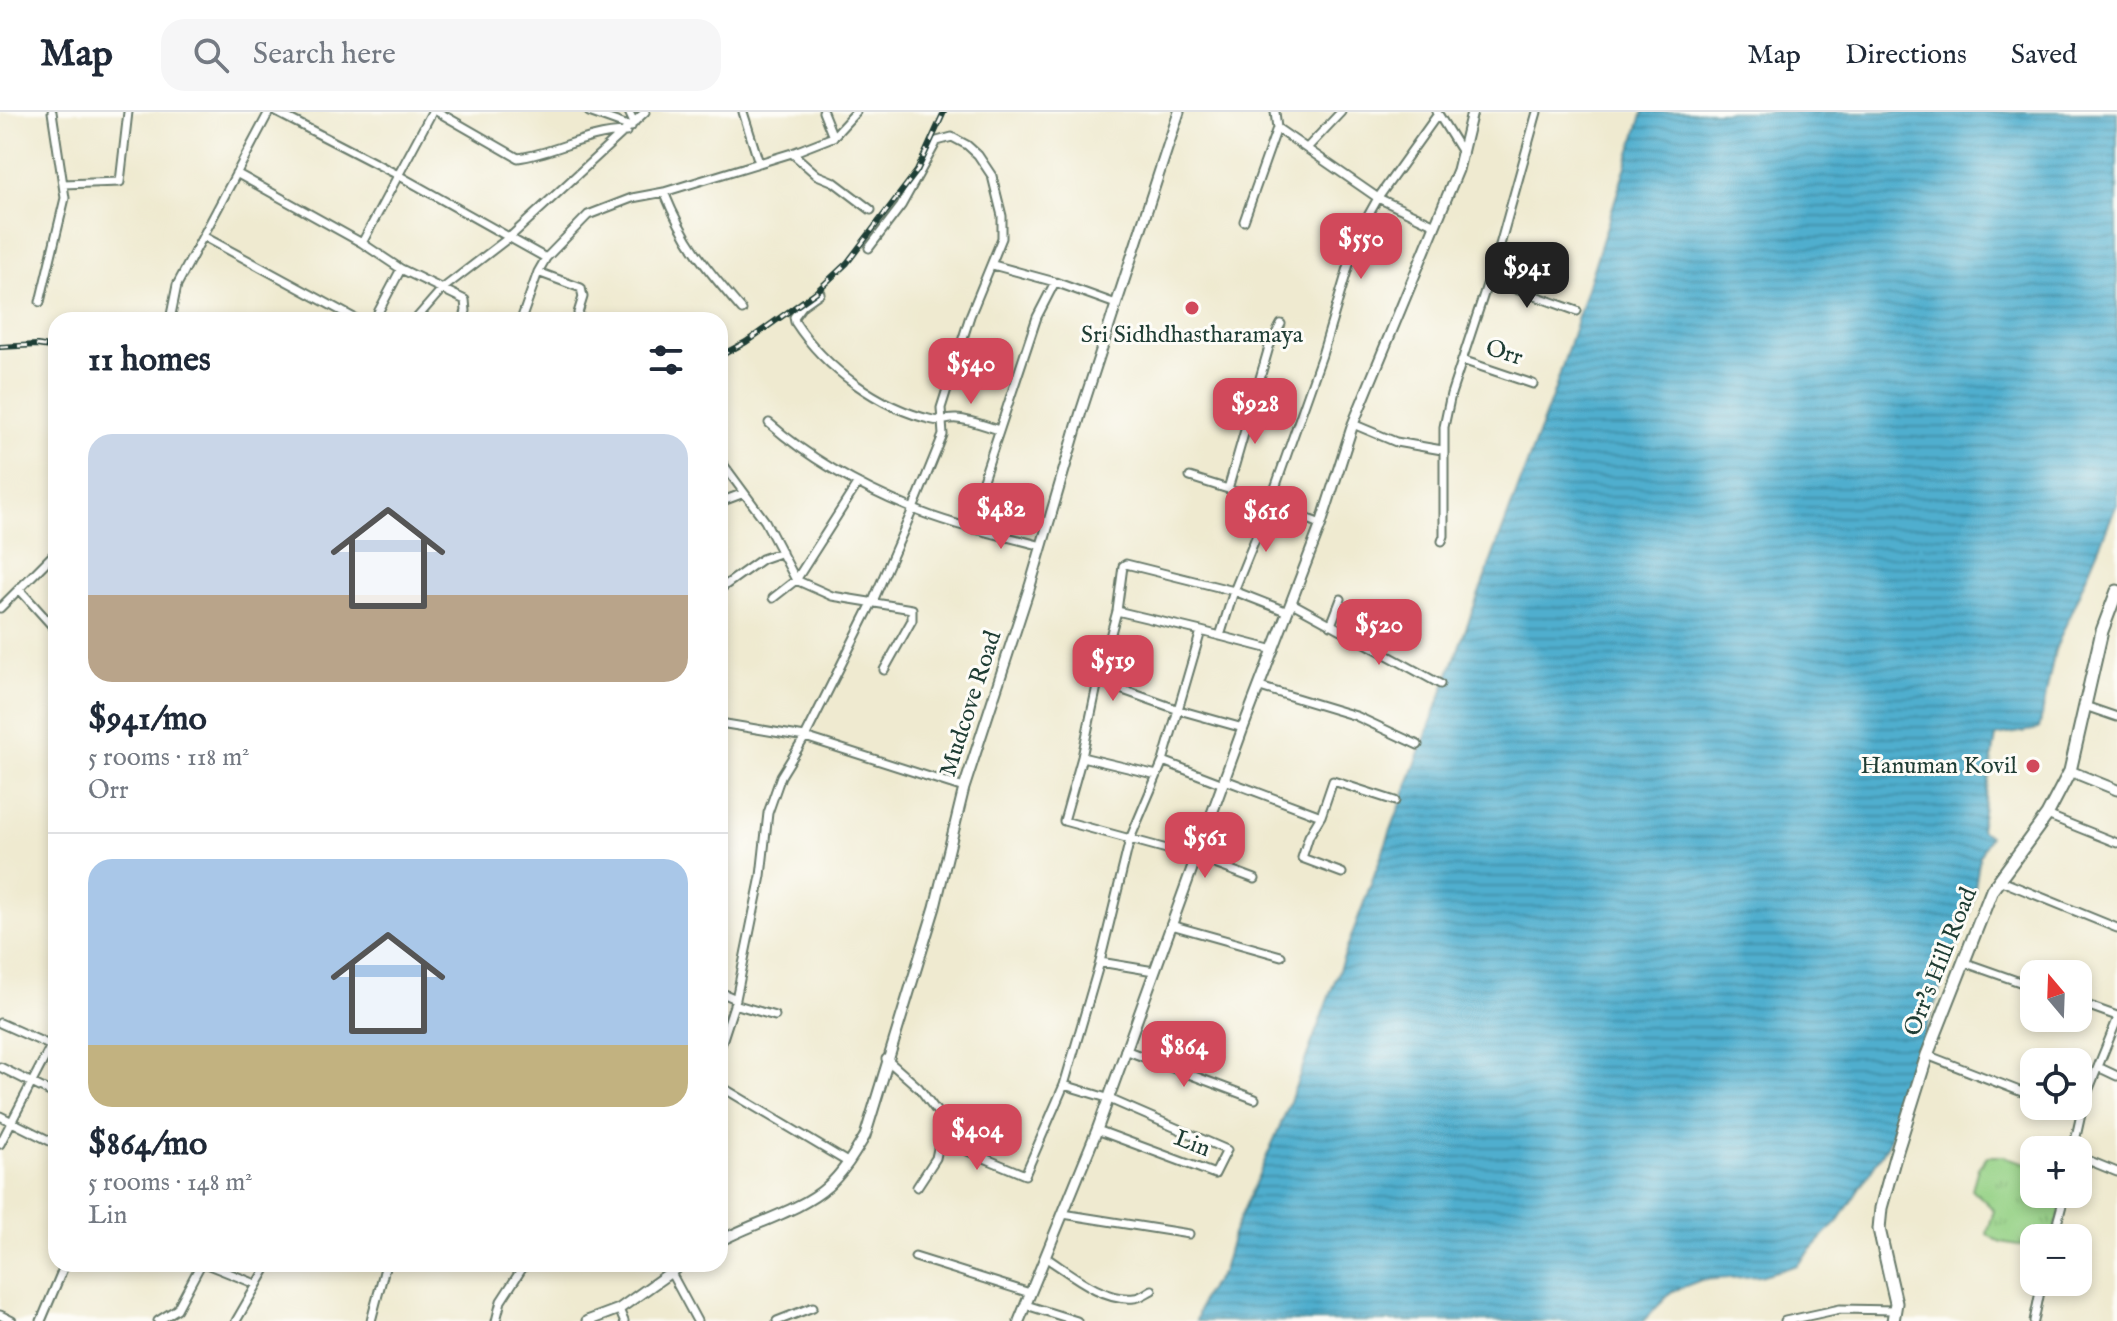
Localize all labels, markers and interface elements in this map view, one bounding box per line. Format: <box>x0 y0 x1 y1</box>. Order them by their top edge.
search box <box>161 19 721 91</box>
text: Map <box>40 31 113 79</box>
icon: search <box>189 33 233 77</box>
text: Search here <box>253 36 396 74</box>
text: Map <box>1747 38 1801 73</box>
text: Directions <box>1845 38 1967 73</box>
text: Saved <box>2011 38 2077 73</box>
pin: $550 <box>1314 213 1408 281</box>
text: $550 <box>1338 222 1384 255</box>
pin: $941 <box>1480 242 1574 310</box>
text: $941 <box>1503 251 1551 284</box>
marker: Sri Sidhdhastharamaya <box>1183 299 1201 317</box>
place label: Sri Sidhdhastharamaya <box>1081 320 1304 351</box>
street label: Orr <box>1481 332 1527 374</box>
icon: filters <box>644 338 688 382</box>
pin: $540 <box>924 338 1018 406</box>
text: 11 homes <box>88 339 211 382</box>
text: $540 <box>946 347 996 380</box>
pin: $928 <box>1208 378 1302 446</box>
text: $928 <box>1231 387 1279 420</box>
pin: $482 <box>954 483 1048 551</box>
icon: home <box>316 486 460 630</box>
pin: $616 <box>1219 486 1313 554</box>
text: $482 <box>976 492 1026 525</box>
text: $616 <box>1243 495 1289 528</box>
pin: $520 <box>1332 599 1426 667</box>
text: $520 <box>1355 608 1403 641</box>
street label: Mudcove Road <box>933 627 1009 781</box>
pin: $519 <box>1066 635 1160 703</box>
text: $519 <box>1091 644 1135 677</box>
text: $941/mo <box>88 698 207 741</box>
text: 5 rooms · 118 m² <box>88 741 250 774</box>
place label: Hanuman Kovil <box>1860 751 2017 782</box>
marker: Hanuman Kovil <box>2024 757 2042 775</box>
text: Orr <box>88 774 129 807</box>
pin: $561 <box>1158 812 1252 880</box>
text: $561 <box>1183 821 1227 854</box>
street label: Orr’s Hill Road <box>1897 883 1985 1041</box>
icon: home <box>316 911 460 1055</box>
north arrow <box>2020 960 2092 1032</box>
map controls <box>2020 960 2092 1296</box>
pin: $864 <box>1137 1021 1231 1089</box>
text: $864 <box>1160 1030 1208 1063</box>
button: locate <box>2020 1048 2092 1120</box>
pin: $404 <box>930 1104 1024 1172</box>
text: $404 <box>951 1113 1003 1146</box>
text: $864/mo <box>88 1123 207 1166</box>
street label: Lin <box>1170 1123 1215 1165</box>
button: + <box>2020 1136 2092 1208</box>
text: 5 rooms · 148 m² <box>88 1166 253 1199</box>
text: Lin <box>88 1199 127 1232</box>
button: − <box>2020 1224 2092 1296</box>

